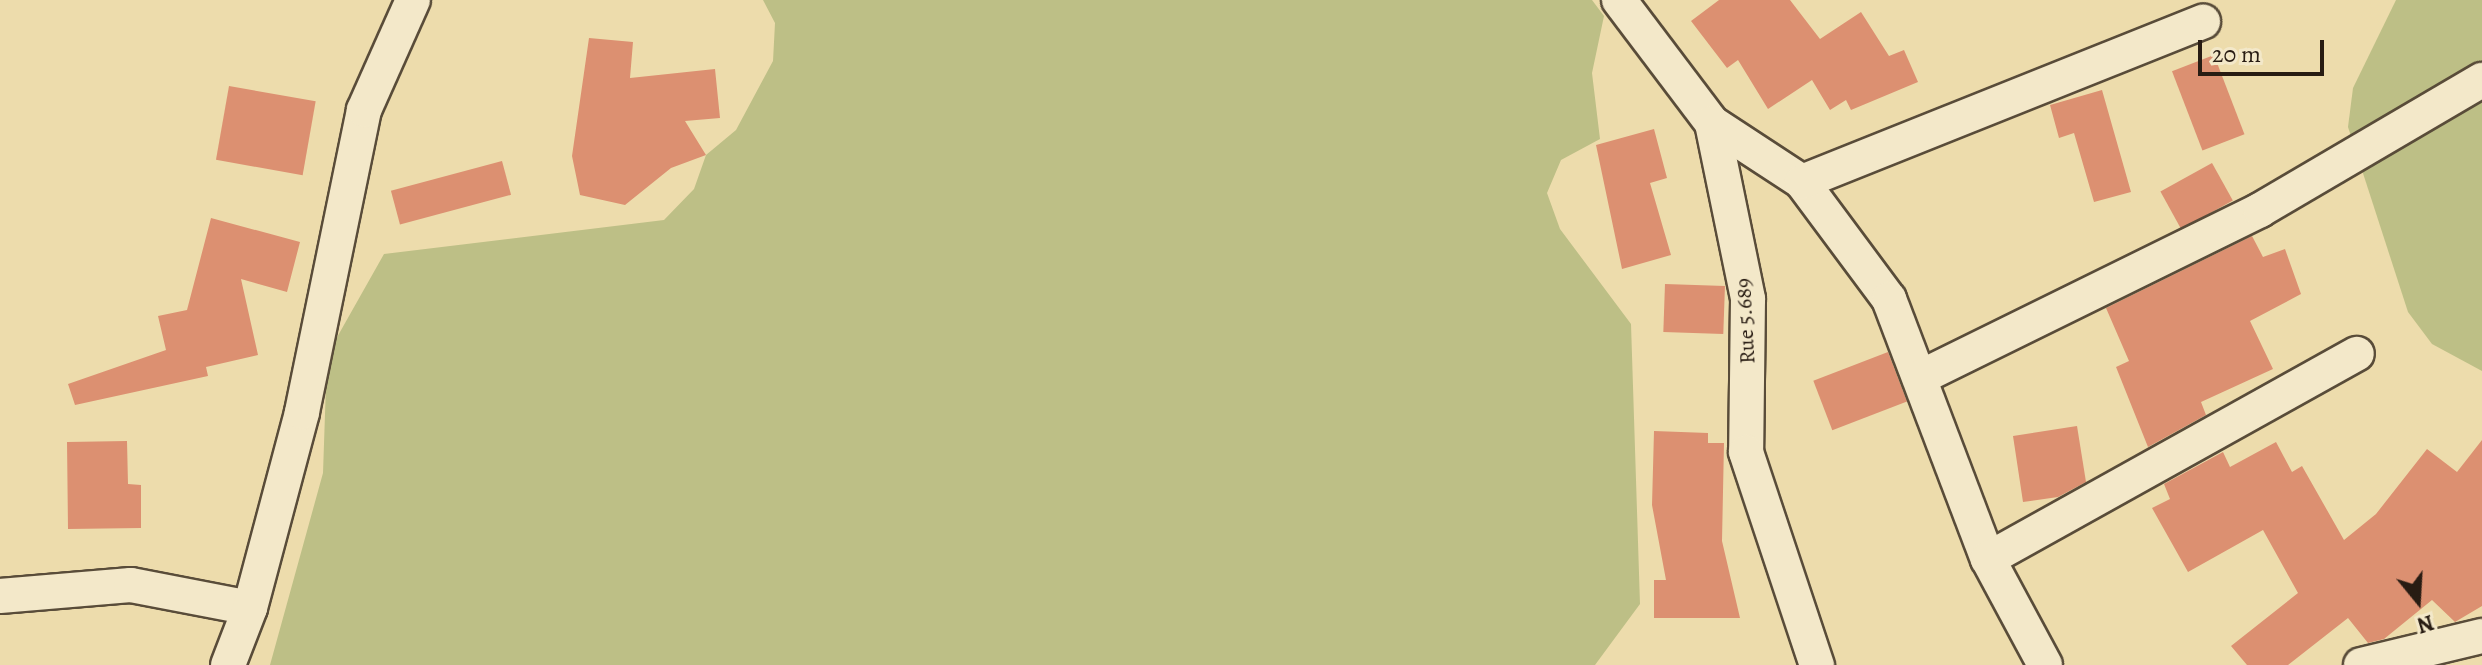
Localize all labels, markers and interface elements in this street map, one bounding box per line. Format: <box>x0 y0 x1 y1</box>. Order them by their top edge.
scale bar <box>2202 24 2328 74</box>
text: 20 m <box>2212 38 2261 70</box>
street label: Rue 5.689 <box>1731 277 1761 365</box>
north arrow <box>2378 561 2458 641</box>
text: N <box>2413 607 2438 641</box>

